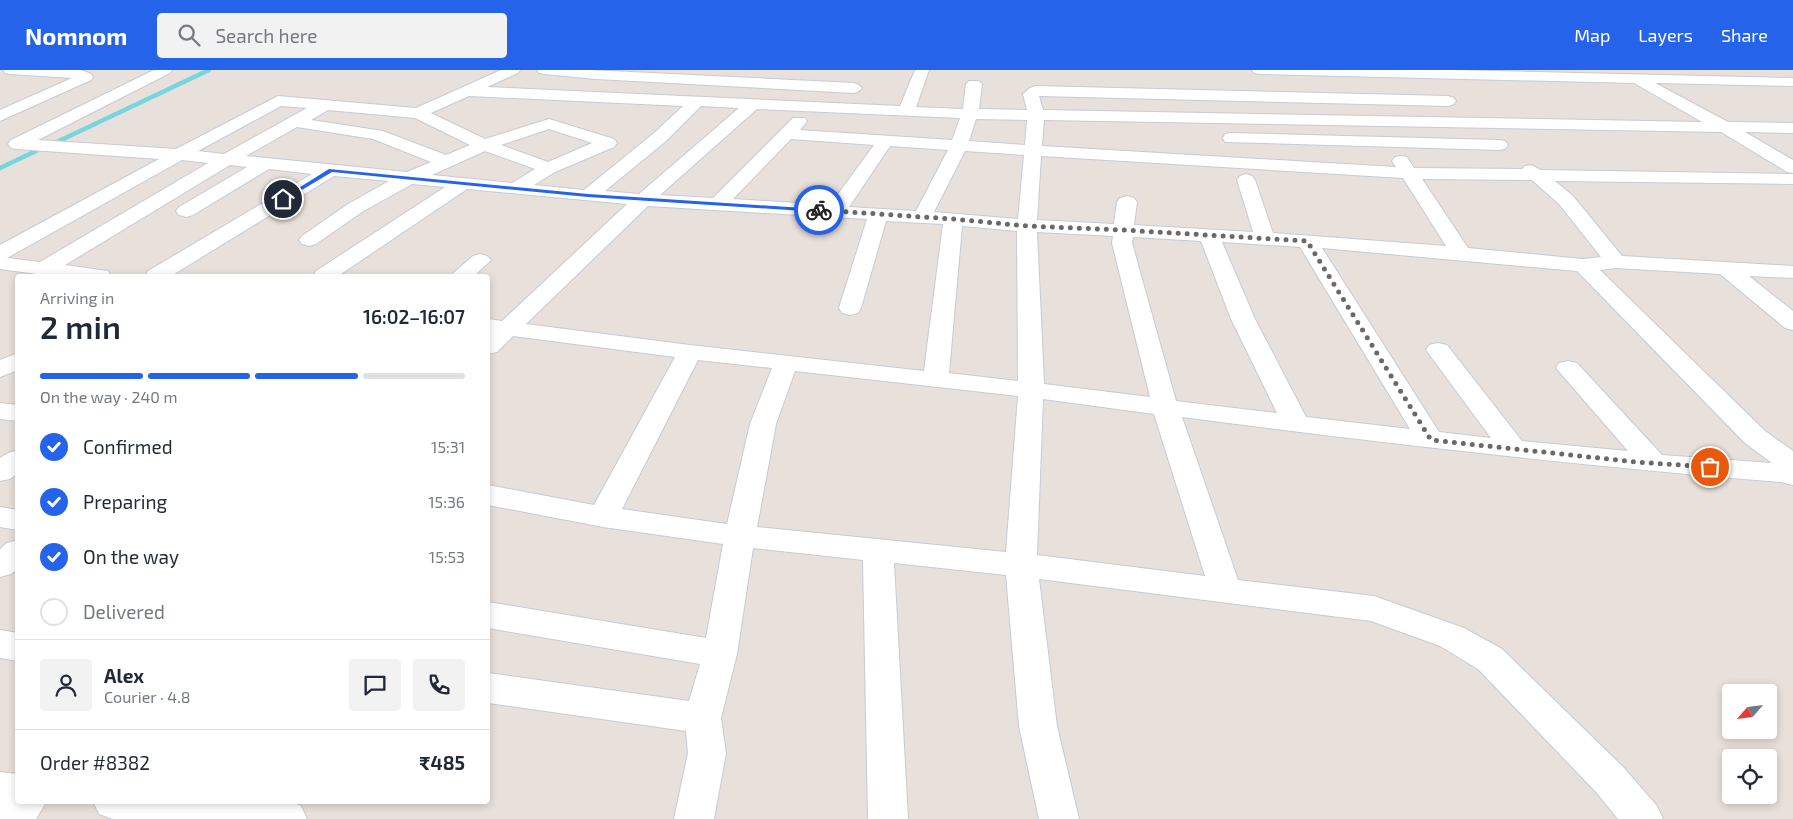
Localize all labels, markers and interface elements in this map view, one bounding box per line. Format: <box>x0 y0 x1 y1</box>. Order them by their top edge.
search box <box>157 13 507 58</box>
text: Nomnom <box>25 21 127 50</box>
icon: search <box>175 21 203 49</box>
text: Search here <box>215 24 317 47</box>
text: Map <box>1574 24 1610 46</box>
text: Layers <box>1638 24 1693 46</box>
text: Share <box>1721 24 1768 46</box>
pin <box>262 178 304 220</box>
icon: home <box>269 185 297 213</box>
courier <box>794 185 844 235</box>
icon: bike <box>805 196 833 224</box>
text: Arriving in <box>40 288 114 307</box>
text: 16:02–16:07 <box>363 305 465 328</box>
text: 2 min <box>40 307 121 345</box>
text: On the way · 240 m <box>40 387 178 406</box>
icon: check <box>40 433 68 461</box>
text: Confirmed <box>83 435 173 458</box>
text: 15:31 <box>431 437 465 456</box>
pin <box>1689 446 1731 488</box>
icon: bag <box>1696 453 1724 481</box>
icon: check <box>40 488 68 516</box>
text: Preparing <box>83 490 167 513</box>
text: 15:36 <box>428 492 465 511</box>
icon: check <box>40 543 68 571</box>
text: On the way <box>83 545 179 568</box>
text: 15:53 <box>429 547 465 566</box>
text: Delivered <box>83 600 165 623</box>
button: person <box>40 659 92 711</box>
button: chat <box>349 659 401 711</box>
button: phone <box>413 659 465 711</box>
text: Alex <box>104 664 144 687</box>
north arrow <box>1722 684 1778 739</box>
map controls <box>1722 684 1777 804</box>
text: Courier · 4.8 <box>104 687 191 706</box>
button: locate <box>1722 749 1777 804</box>
text: Order #8382 <box>40 751 150 774</box>
text: ₹485 <box>419 751 465 774</box>

